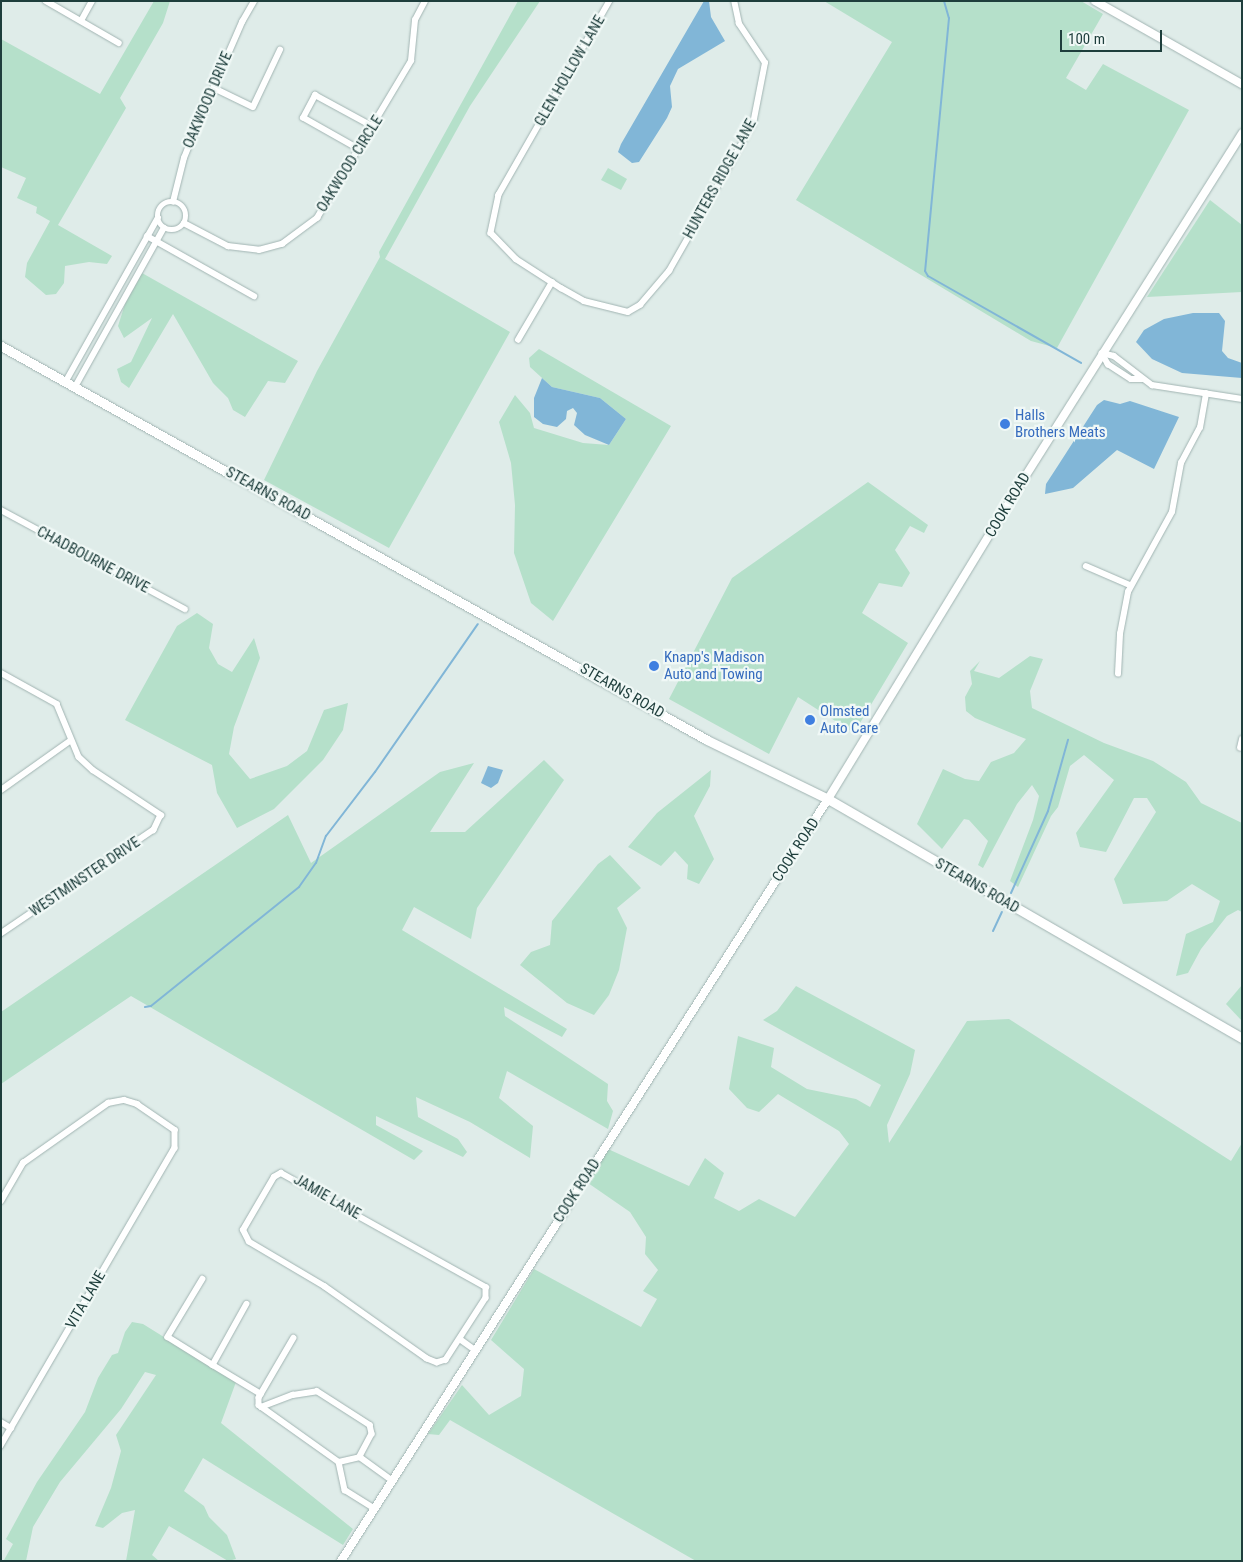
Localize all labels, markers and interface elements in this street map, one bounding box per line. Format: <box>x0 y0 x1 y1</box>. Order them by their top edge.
street label: GLEN HOLLOW LANE <box>531 12 609 130</box>
scale bar <box>1063 20 1166 52</box>
text: 100 m <box>1068 30 1105 48</box>
street label: OAKWOOD DRIVE <box>180 49 236 151</box>
street label: OAKWOOD CIRCLE <box>313 112 387 216</box>
street label: HUNTERS RIDGE LANE <box>680 116 760 242</box>
place label: Halls Brothers Meats <box>1015 406 1106 441</box>
marker: Halls Brothers Meats <box>999 418 1011 430</box>
street label: STEARNS ROAD <box>222 463 314 525</box>
street label: COOK ROAD <box>982 469 1034 541</box>
street label: CHADBOURNE DRIVE <box>34 523 152 597</box>
place label: Knapp's Madison Auto and Towing <box>664 648 764 683</box>
street label: STEARNS ROAD <box>577 660 667 722</box>
marker: Knapp's Madison Auto and Towing <box>648 660 660 672</box>
place label: Olmsted Auto Care <box>820 702 878 737</box>
marker: Olmsted Auto Care <box>804 714 816 726</box>
street label: COOK ROAD <box>769 815 823 885</box>
street label: WESTMINSTER DRIVE <box>26 833 144 921</box>
street label: STEARNS ROAD <box>932 855 1022 917</box>
street label: COOK ROAD <box>550 1156 604 1226</box>
street label: JAMIE LANE <box>290 1171 364 1223</box>
street label: VITA LANE <box>62 1268 110 1332</box>

